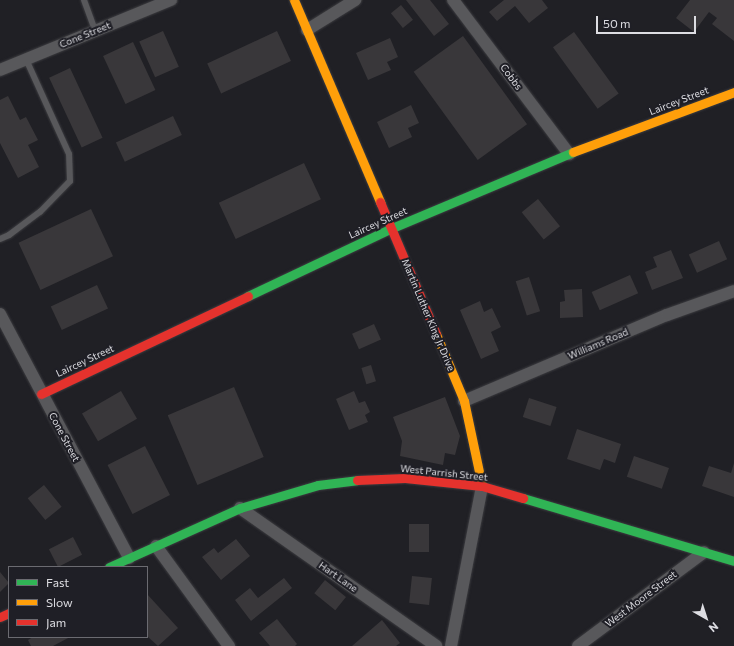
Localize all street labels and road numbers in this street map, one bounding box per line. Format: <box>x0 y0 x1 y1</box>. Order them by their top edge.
street label: Cone Street <box>58 19 112 51</box>
street label: Cobbs <box>497 62 525 92</box>
street label: Laircey Street <box>648 84 710 118</box>
street label: Laircey Street <box>347 205 409 241</box>
street label: Martin Luther King Jr Drive <box>399 257 457 373</box>
street label: Williams Road <box>566 326 630 362</box>
street label: Laircey Street <box>54 342 116 380</box>
street label: Cone Street <box>46 410 82 464</box>
street label: West Parrish Street <box>400 462 488 484</box>
street label: Hart Lane <box>316 559 360 595</box>
street label: West Moore Street <box>603 568 679 630</box>

